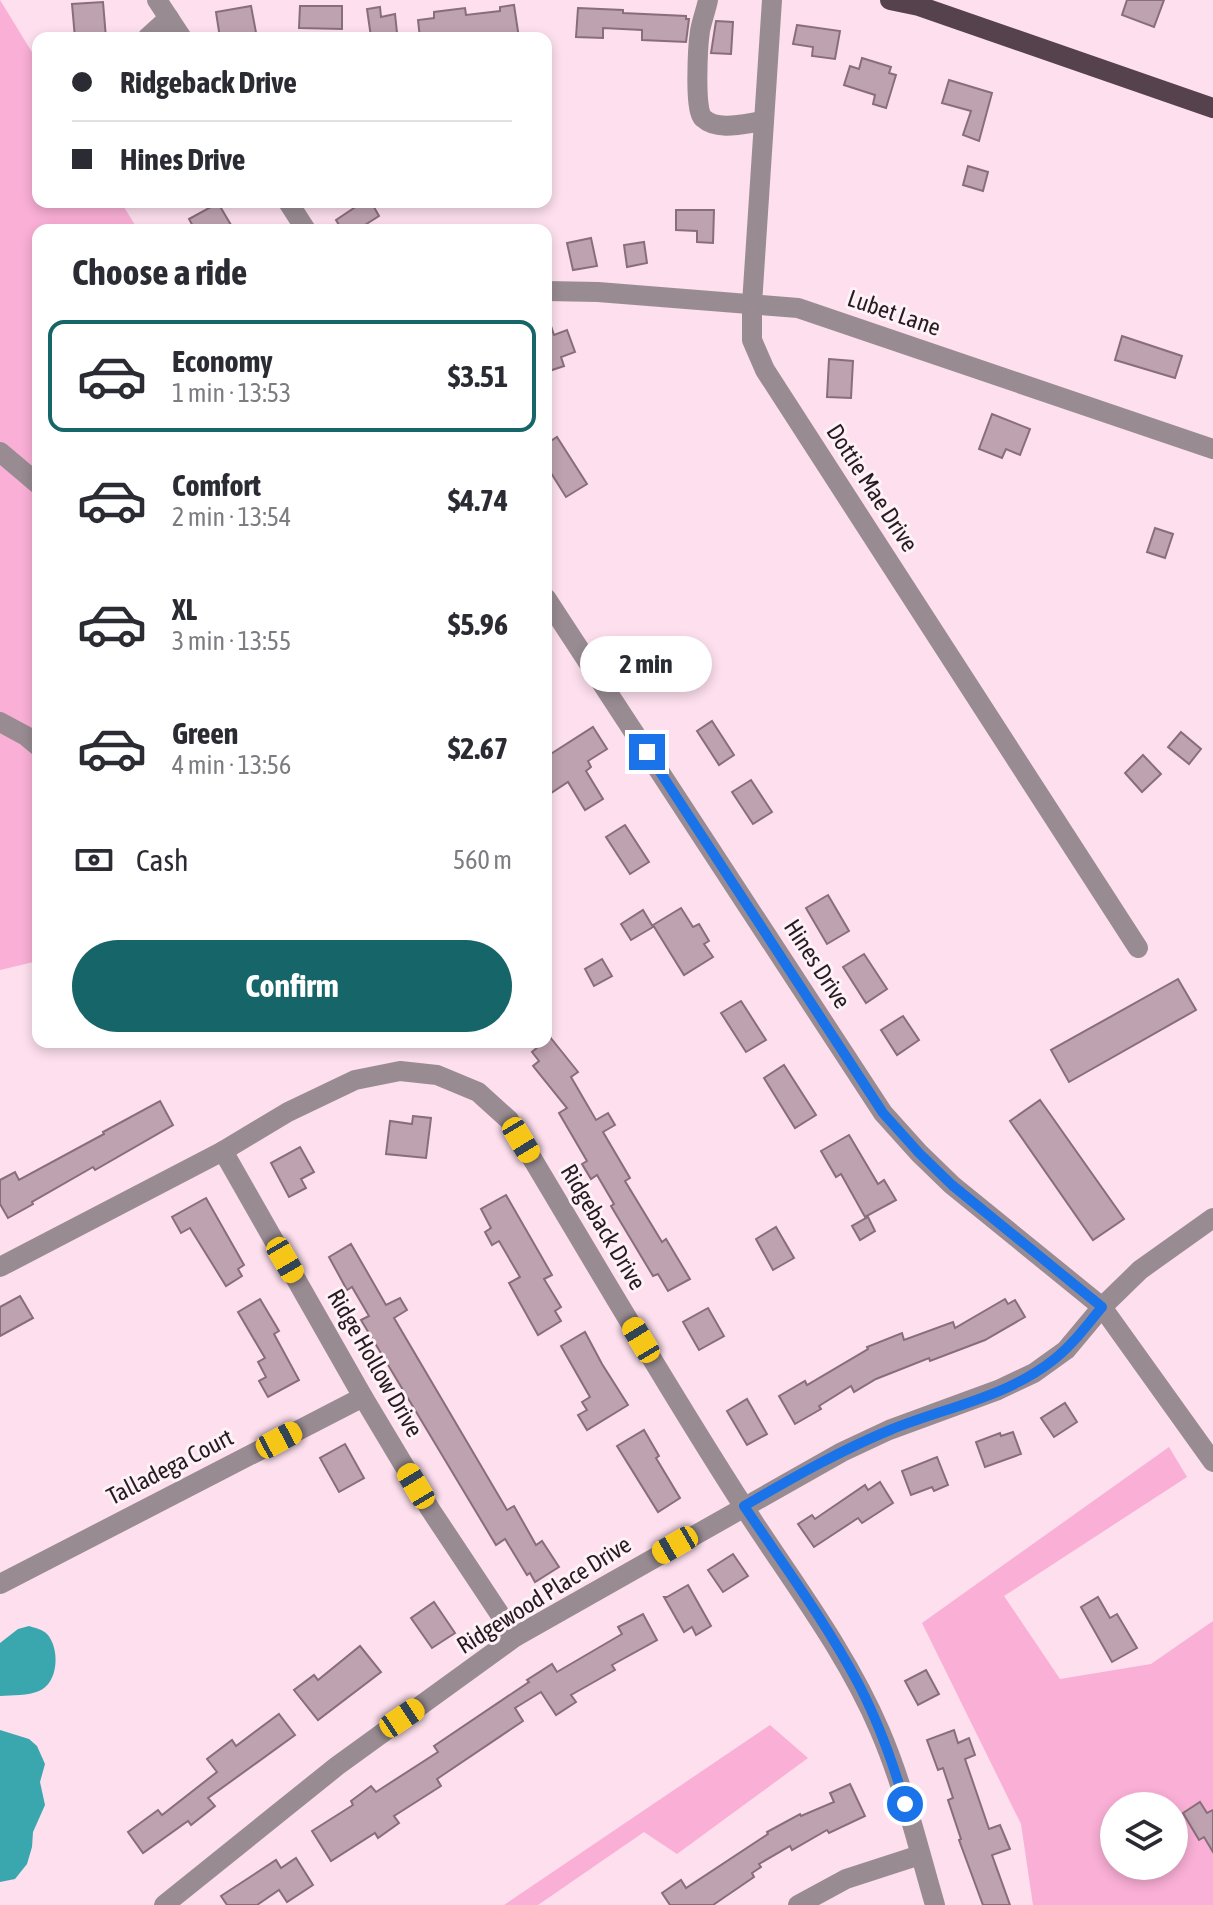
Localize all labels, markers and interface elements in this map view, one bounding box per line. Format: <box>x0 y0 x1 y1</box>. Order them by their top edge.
text: Ridgeback Drive <box>120 65 297 99</box>
text: Hines Drive <box>120 142 245 176</box>
text: Choose a ride <box>72 251 247 293</box>
street label: Lubet Lane <box>844 284 944 341</box>
icon: car <box>76 340 148 412</box>
text: Economy <box>172 344 273 378</box>
text: $3.51 <box>448 359 508 393</box>
text: 1 min · 13:53 <box>172 378 291 408</box>
street label: Dottie Mae Drive <box>821 419 924 556</box>
icon: car <box>76 464 148 536</box>
text: Comfort <box>172 468 261 502</box>
text: $4.74 <box>448 483 508 517</box>
text: 2 min · 13:54 <box>172 502 291 532</box>
icon: car <box>76 588 148 660</box>
text: XL <box>172 592 197 626</box>
text: $5.96 <box>448 607 508 641</box>
text: 3 min · 13:55 <box>172 626 291 656</box>
callout: 2 min <box>581 636 713 692</box>
text: 2 min <box>619 649 673 679</box>
icon: car <box>76 712 148 784</box>
text: Green <box>172 716 238 750</box>
text: $2.67 <box>448 731 508 765</box>
route end <box>629 734 665 770</box>
text: 4 min · 13:56 <box>172 750 291 780</box>
icon: cash <box>72 838 116 882</box>
text: Cash <box>136 843 189 877</box>
text: 560 m <box>453 845 512 875</box>
street label: Hines Drive <box>779 914 856 1013</box>
button: Confirm <box>72 940 512 1032</box>
car <box>498 1113 544 1167</box>
street label: Ridgeback Drive <box>555 1159 651 1294</box>
car <box>263 1233 307 1287</box>
street label: Ridge Hollow Drive <box>322 1284 429 1441</box>
car <box>618 1313 664 1367</box>
car <box>252 1418 306 1462</box>
street label: Talladega Court <box>102 1423 237 1510</box>
car <box>393 1459 439 1513</box>
car <box>648 1523 702 1567</box>
street label: Ridgewood Place Drive <box>452 1530 636 1659</box>
car <box>375 1695 429 1741</box>
route start <box>887 1786 923 1822</box>
map controls <box>1100 1792 1188 1880</box>
button: layers <box>1100 1792 1188 1880</box>

